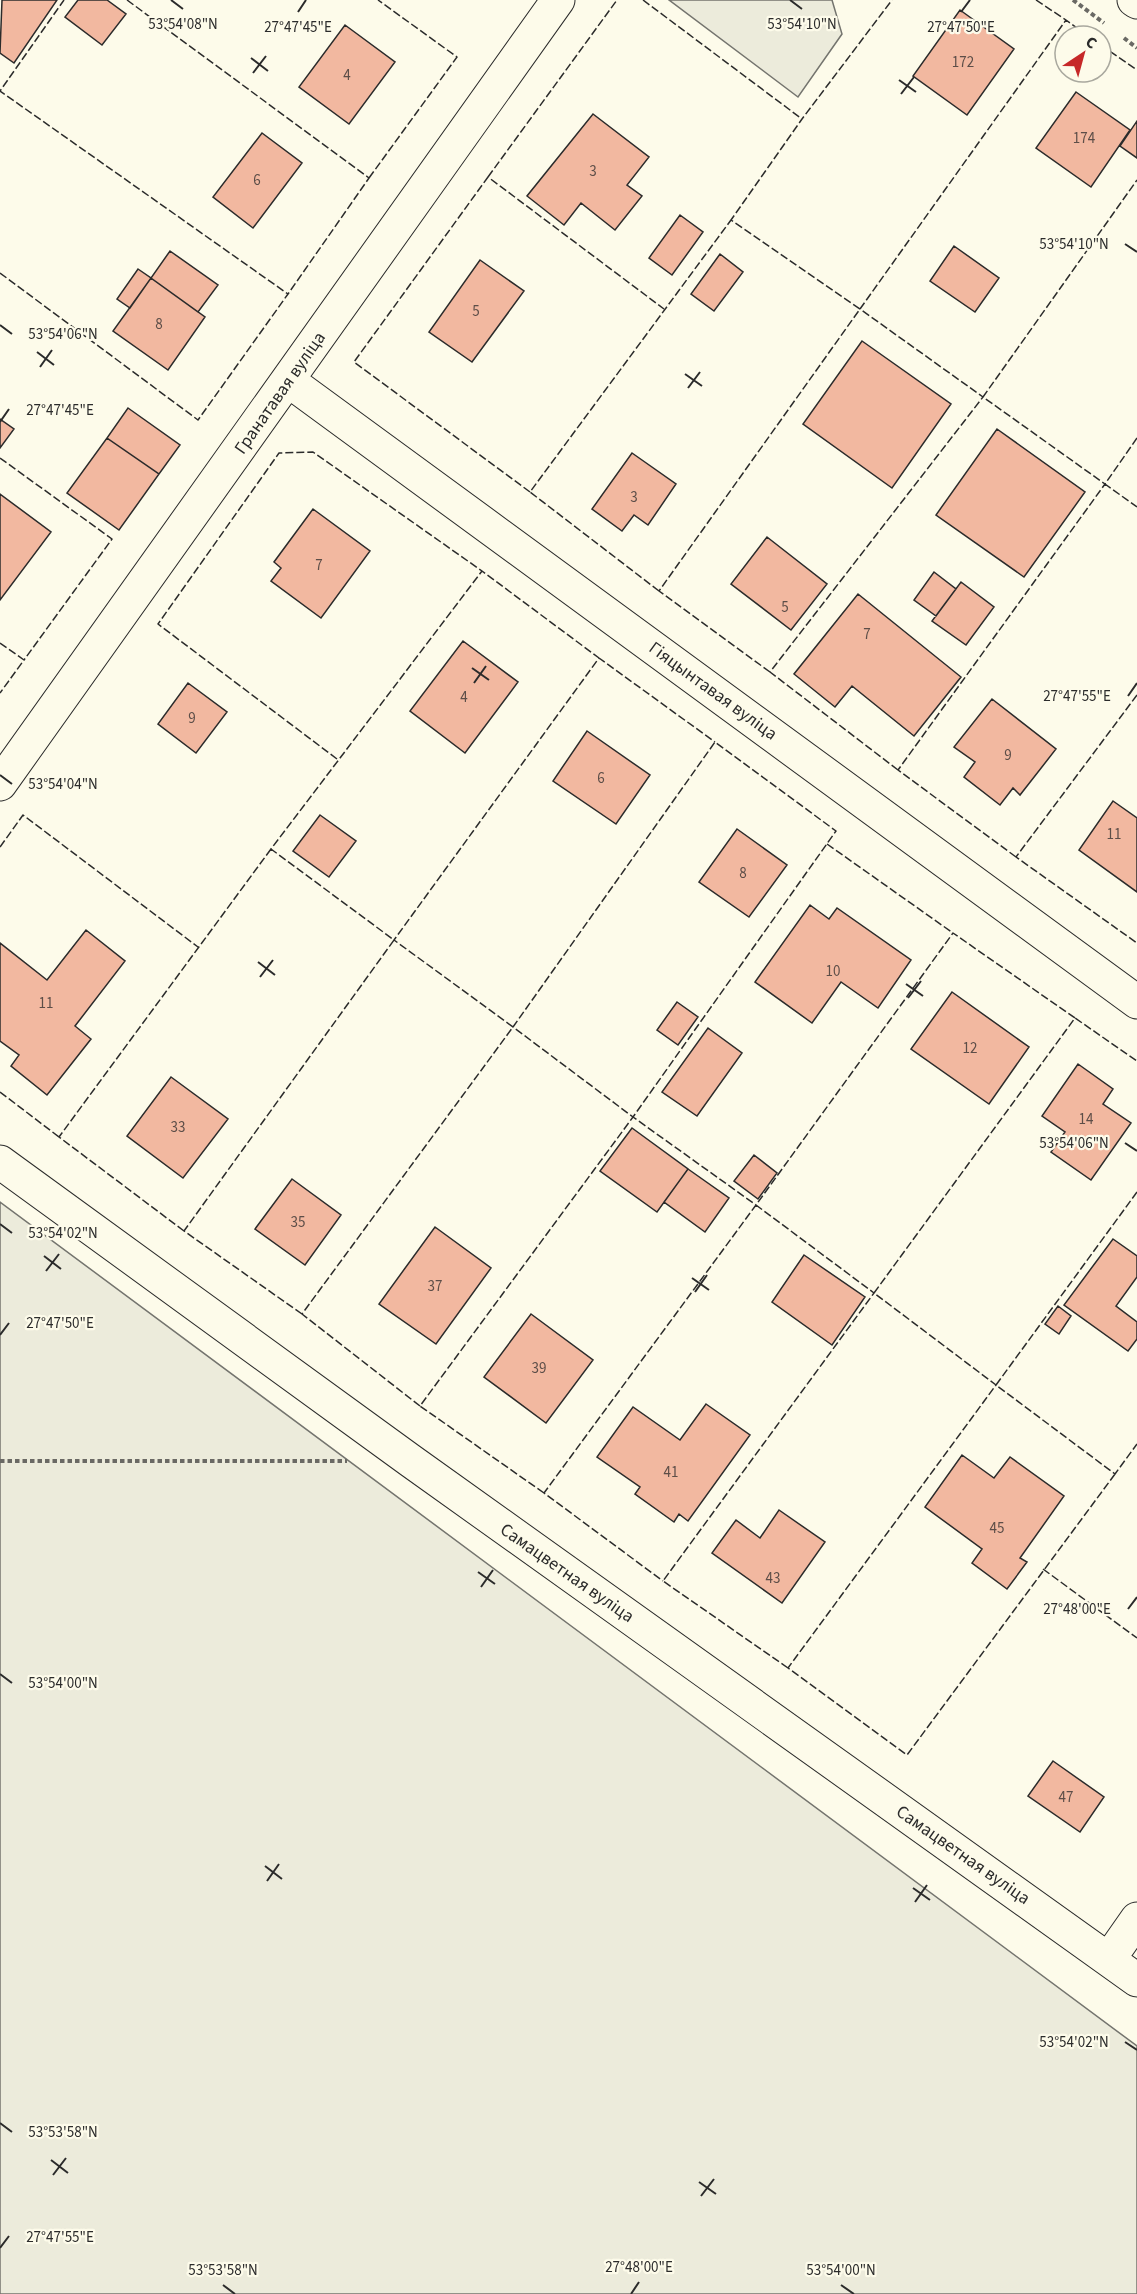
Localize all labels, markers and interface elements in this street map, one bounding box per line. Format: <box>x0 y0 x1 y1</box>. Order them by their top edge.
text: 53°54'08"N <box>148 14 218 35</box>
text: 53°54'10"N <box>767 14 837 35</box>
text: 27°47'45"E <box>264 17 332 38</box>
text: 27°47'50"E <box>927 17 995 38</box>
north arrow <box>1053 24 1113 84</box>
text: С <box>1081 31 1101 54</box>
house number: 172 <box>952 52 974 73</box>
house number: 4 <box>343 65 351 86</box>
house number: 174 <box>1073 128 1096 149</box>
house number: 3 <box>589 161 597 182</box>
house number: 6 <box>253 170 261 191</box>
text: 53°54'10"N <box>1039 234 1109 255</box>
house number: 5 <box>472 301 480 322</box>
house number: 8 <box>155 314 163 335</box>
text: 53°54'06"N <box>28 324 98 345</box>
street label: Гранатавая вуліца <box>228 327 332 459</box>
text: 27°47'45"E <box>26 400 94 421</box>
house number: 3 <box>630 487 638 508</box>
house number: 7 <box>315 555 323 576</box>
house number: 5 <box>781 597 789 618</box>
house number: 7 <box>863 624 871 645</box>
street label: Гіяцынтавая вуліца <box>644 636 782 746</box>
text: 27°47'55"E <box>1043 686 1111 707</box>
house number: 4 <box>460 687 468 708</box>
house number: 9 <box>188 708 196 729</box>
house number: 9 <box>1004 745 1012 766</box>
house number: 6 <box>597 768 605 789</box>
text: 53°54'04"N <box>28 774 98 795</box>
house number: 11 <box>1107 824 1121 845</box>
house number: 8 <box>739 863 747 884</box>
house number: 10 <box>826 961 840 982</box>
house number: 11 <box>39 993 53 1014</box>
house number: 12 <box>963 1038 977 1059</box>
house number: 14 <box>1079 1109 1094 1130</box>
house number: 33 <box>171 1117 185 1138</box>
text: 53°54'06"N <box>1039 1133 1109 1154</box>
house number: 35 <box>291 1212 305 1233</box>
text: 53°54'02"N <box>28 1223 98 1244</box>
house number: 37 <box>428 1276 442 1297</box>
text: 27°47'50"E <box>26 1313 94 1334</box>
house number: 39 <box>532 1358 546 1379</box>
house number: 41 <box>664 1462 678 1483</box>
street label: Самацветная вуліца <box>495 1517 639 1629</box>
house number: 45 <box>990 1518 1004 1539</box>
house number: 43 <box>766 1568 780 1589</box>
text: 27°48'00"E <box>1043 1599 1111 1620</box>
text: 53°54'00"N <box>28 1673 98 1694</box>
house number: 47 <box>1059 1787 1073 1808</box>
street label: Самацветная вуліца <box>891 1799 1035 1911</box>
text: 53°54'02"N <box>1039 2032 1109 2053</box>
text: 53°53'58"N <box>28 2122 98 2143</box>
text: 27°47'55"E <box>26 2227 94 2248</box>
text: 27°48'00"E <box>605 2257 673 2278</box>
text: 53°53'58"N <box>188 2260 258 2281</box>
text: 53°54'00"N <box>806 2260 876 2281</box>

